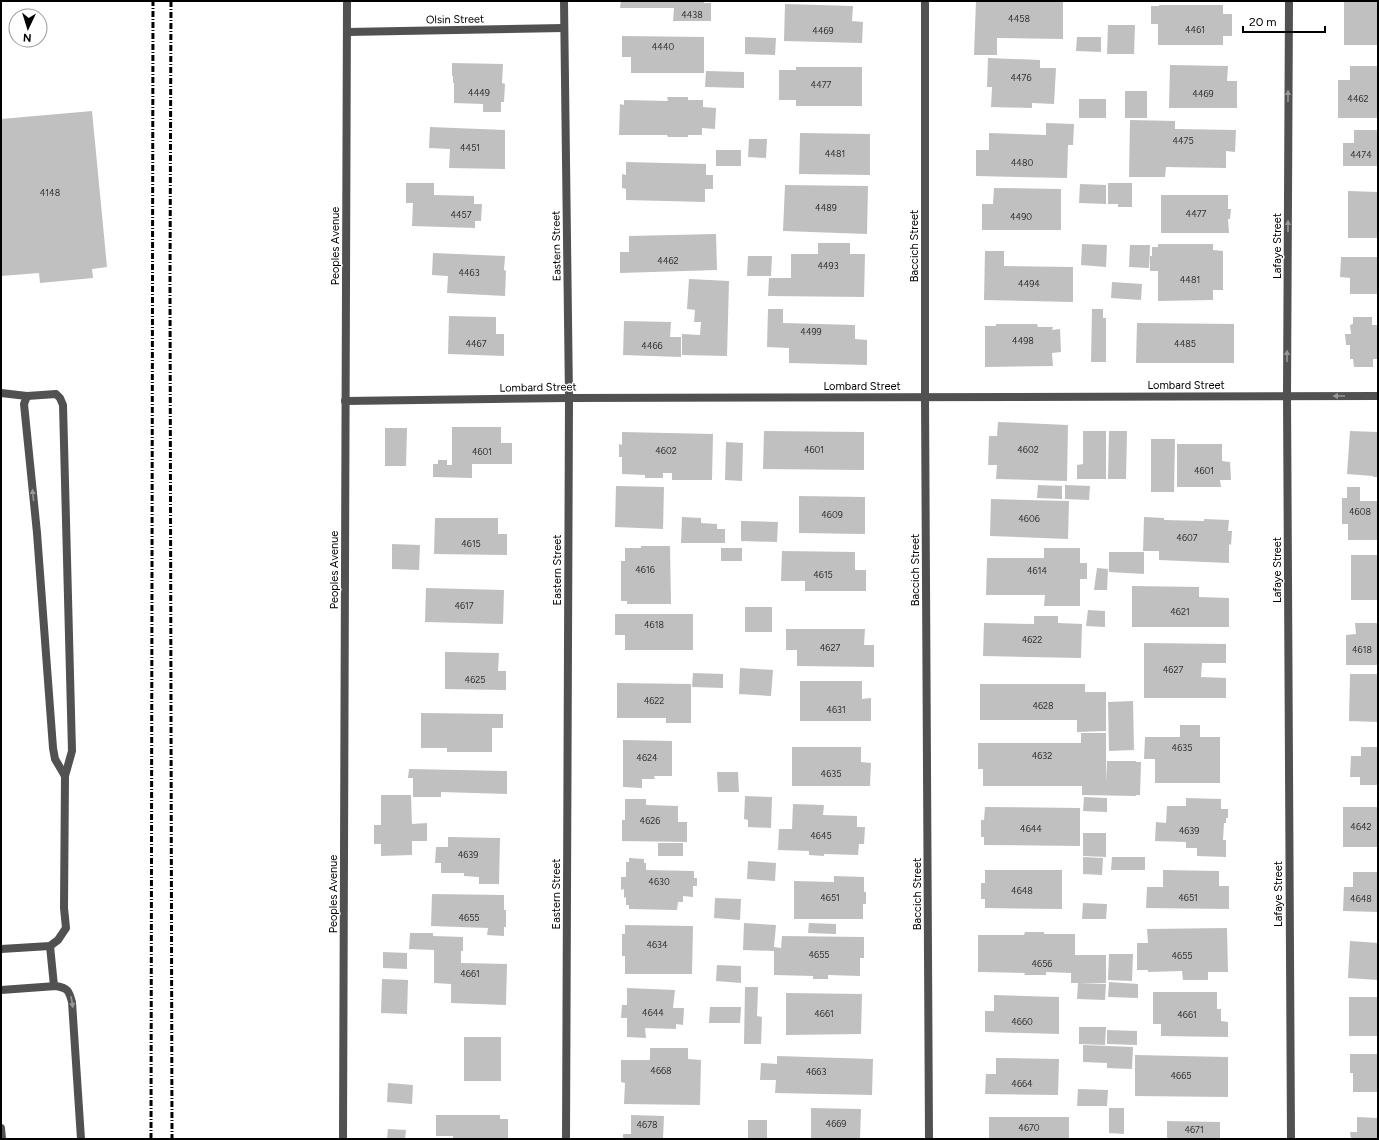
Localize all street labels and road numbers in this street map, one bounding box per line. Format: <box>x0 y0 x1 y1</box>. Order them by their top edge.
street label: Olsin Street <box>426 12 484 27</box>
street label: Peoples Avenue <box>329 207 342 285</box>
street label: Baccich Street <box>908 210 921 282</box>
street label: Eastern Street <box>549 211 564 281</box>
street label: Lafaye Street <box>1271 213 1284 279</box>
street label: Lombard Street <box>1147 379 1225 392</box>
street label: Lombard Street <box>499 380 577 395</box>
street label: Lombard Street <box>823 380 901 393</box>
street label: Peoples Avenue <box>328 531 341 609</box>
street label: Baccich Street <box>909 534 922 606</box>
street label: Eastern Street <box>551 535 564 605</box>
street label: Lafaye Street <box>1271 537 1284 603</box>
street label: Peoples Avenue <box>327 855 340 933</box>
street label: Baccich Street <box>911 858 924 930</box>
street label: Eastern Street <box>550 859 563 929</box>
street label: Lafaye Street <box>1272 861 1285 927</box>

